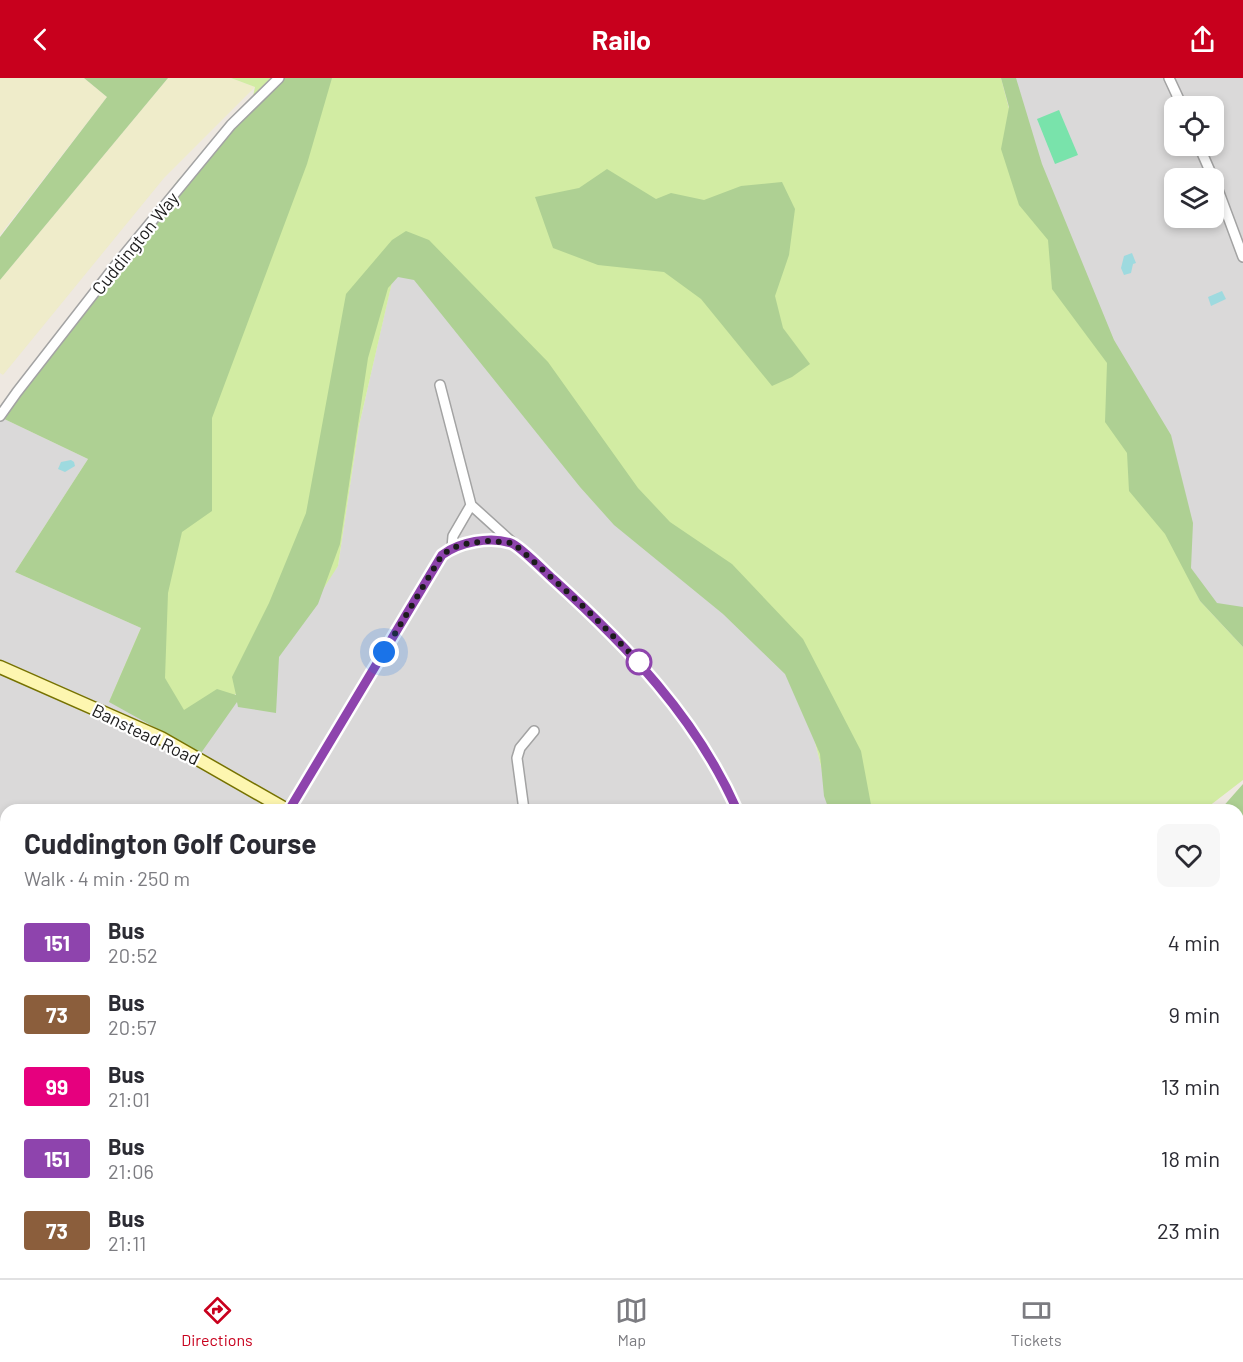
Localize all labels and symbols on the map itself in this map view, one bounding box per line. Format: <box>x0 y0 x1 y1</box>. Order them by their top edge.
street label: Cuddington Way <box>87 187 183 299</box>
your location <box>369 637 399 667</box>
unlabelled marker <box>626 649 652 675</box>
street label: Banstead Road <box>89 698 203 770</box>

